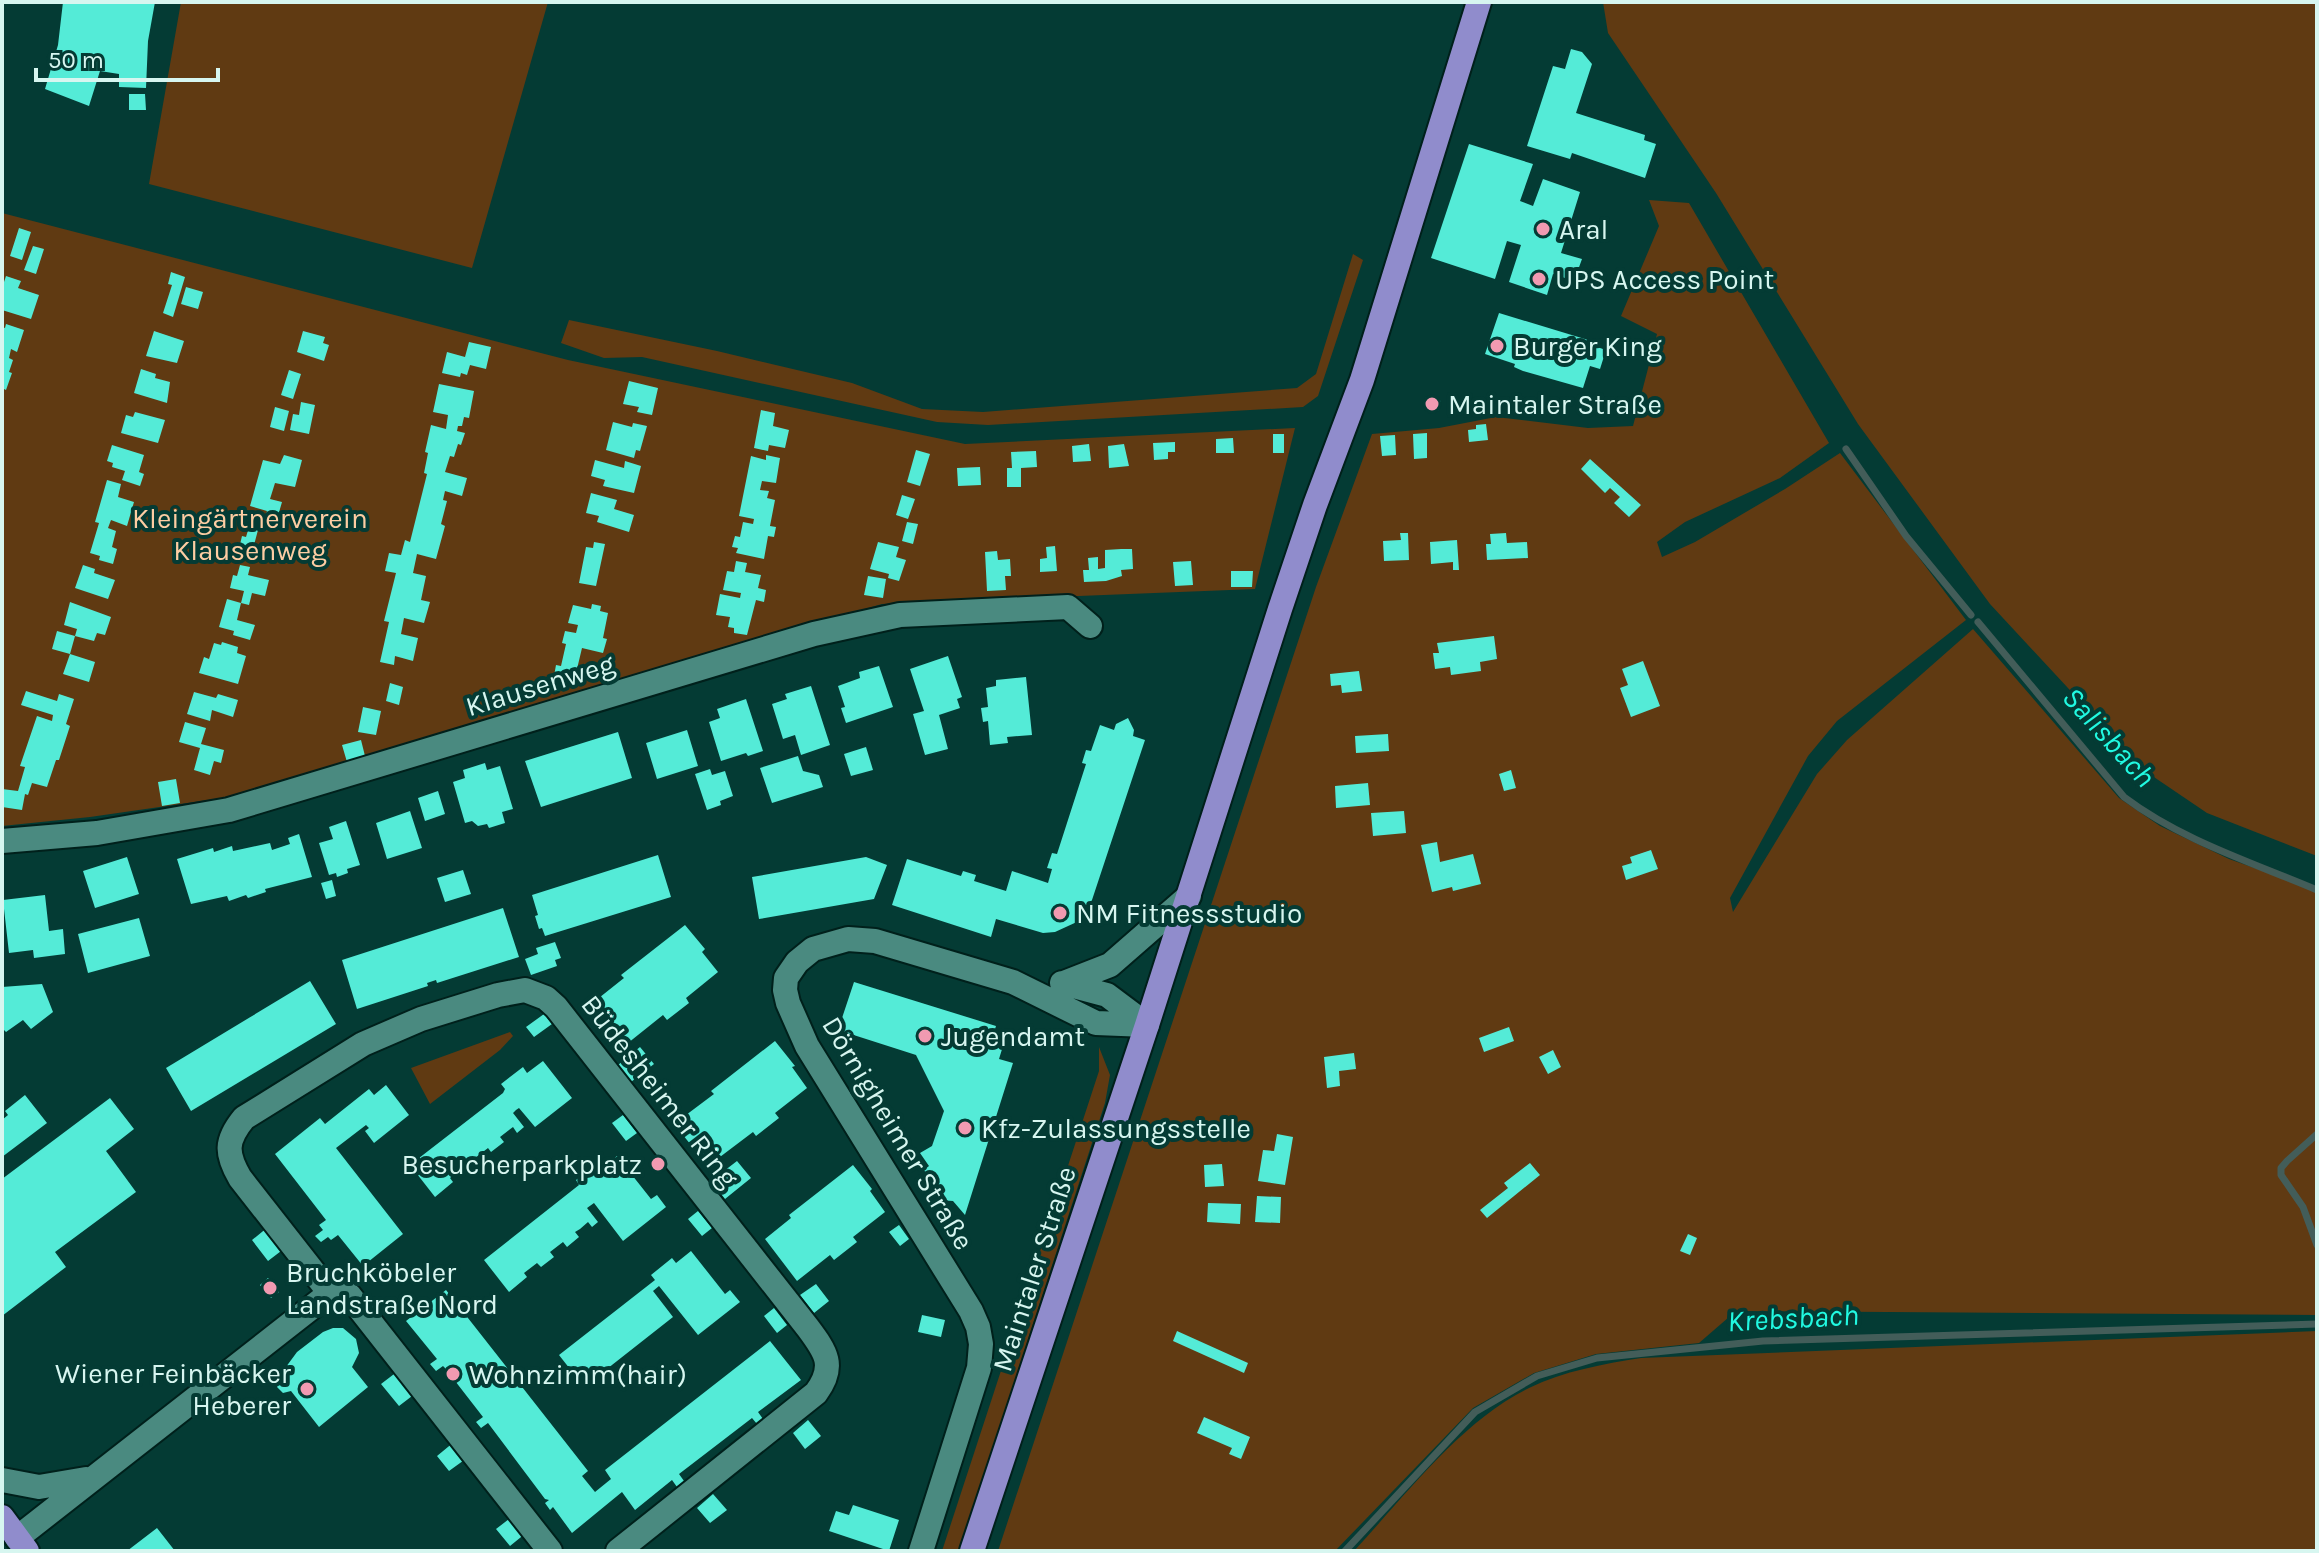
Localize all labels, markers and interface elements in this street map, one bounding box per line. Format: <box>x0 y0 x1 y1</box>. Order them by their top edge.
scale bar <box>36 32 218 82</box>
text: 50 m <box>48 46 104 74</box>
place label: Aral <box>1559 213 1608 246</box>
marker: Aral <box>1534 220 1552 238</box>
place label: UPS Access Point <box>1555 263 1774 296</box>
marker: UPS Access Point <box>1530 270 1548 288</box>
place label: Burger King <box>1513 330 1662 363</box>
marker: Burger King <box>1488 337 1506 355</box>
place label: Maintaler Straße <box>1448 388 1662 421</box>
marker: Maintaler Straße <box>1423 395 1441 413</box>
park label: Kleingärtnerverein Klausenweg <box>132 502 368 567</box>
street label: Klausenweg <box>462 647 618 723</box>
water label: Salisbach <box>2055 679 2163 795</box>
place label: NM Fitnessstudio <box>1076 897 1302 930</box>
marker: NM Fitnessstudio <box>1051 904 1069 922</box>
street label: Büdesheimer Ring <box>575 988 746 1194</box>
street label: Dörnigheimer Straße <box>815 1010 981 1256</box>
place label: Jugendamt <box>941 1020 1085 1053</box>
marker: Jugendamt <box>916 1027 934 1045</box>
place label: Kfz-Zulassungsstelle <box>981 1112 1251 1145</box>
marker: Kfz-Zulassungsstelle <box>956 1119 974 1137</box>
place label: Besucherparkplatz <box>402 1148 642 1181</box>
marker: Besucherparkplatz <box>649 1155 667 1173</box>
street label: Maintaler Straße <box>985 1162 1083 1376</box>
place label: Bruchköbeler Landstraße Nord <box>286 1256 498 1321</box>
marker: Bruchköbeler Landstraße Nord <box>261 1279 279 1297</box>
water label: Krebsbach <box>1726 1297 1860 1339</box>
place label: Wiener Feinbäcker Heberer <box>55 1357 292 1422</box>
place label: Wohnzimm(hair) <box>469 1358 687 1391</box>
marker: Wohnzimm(hair) <box>444 1365 462 1383</box>
marker: Wiener Feinbäcker Heberer <box>298 1380 316 1398</box>

